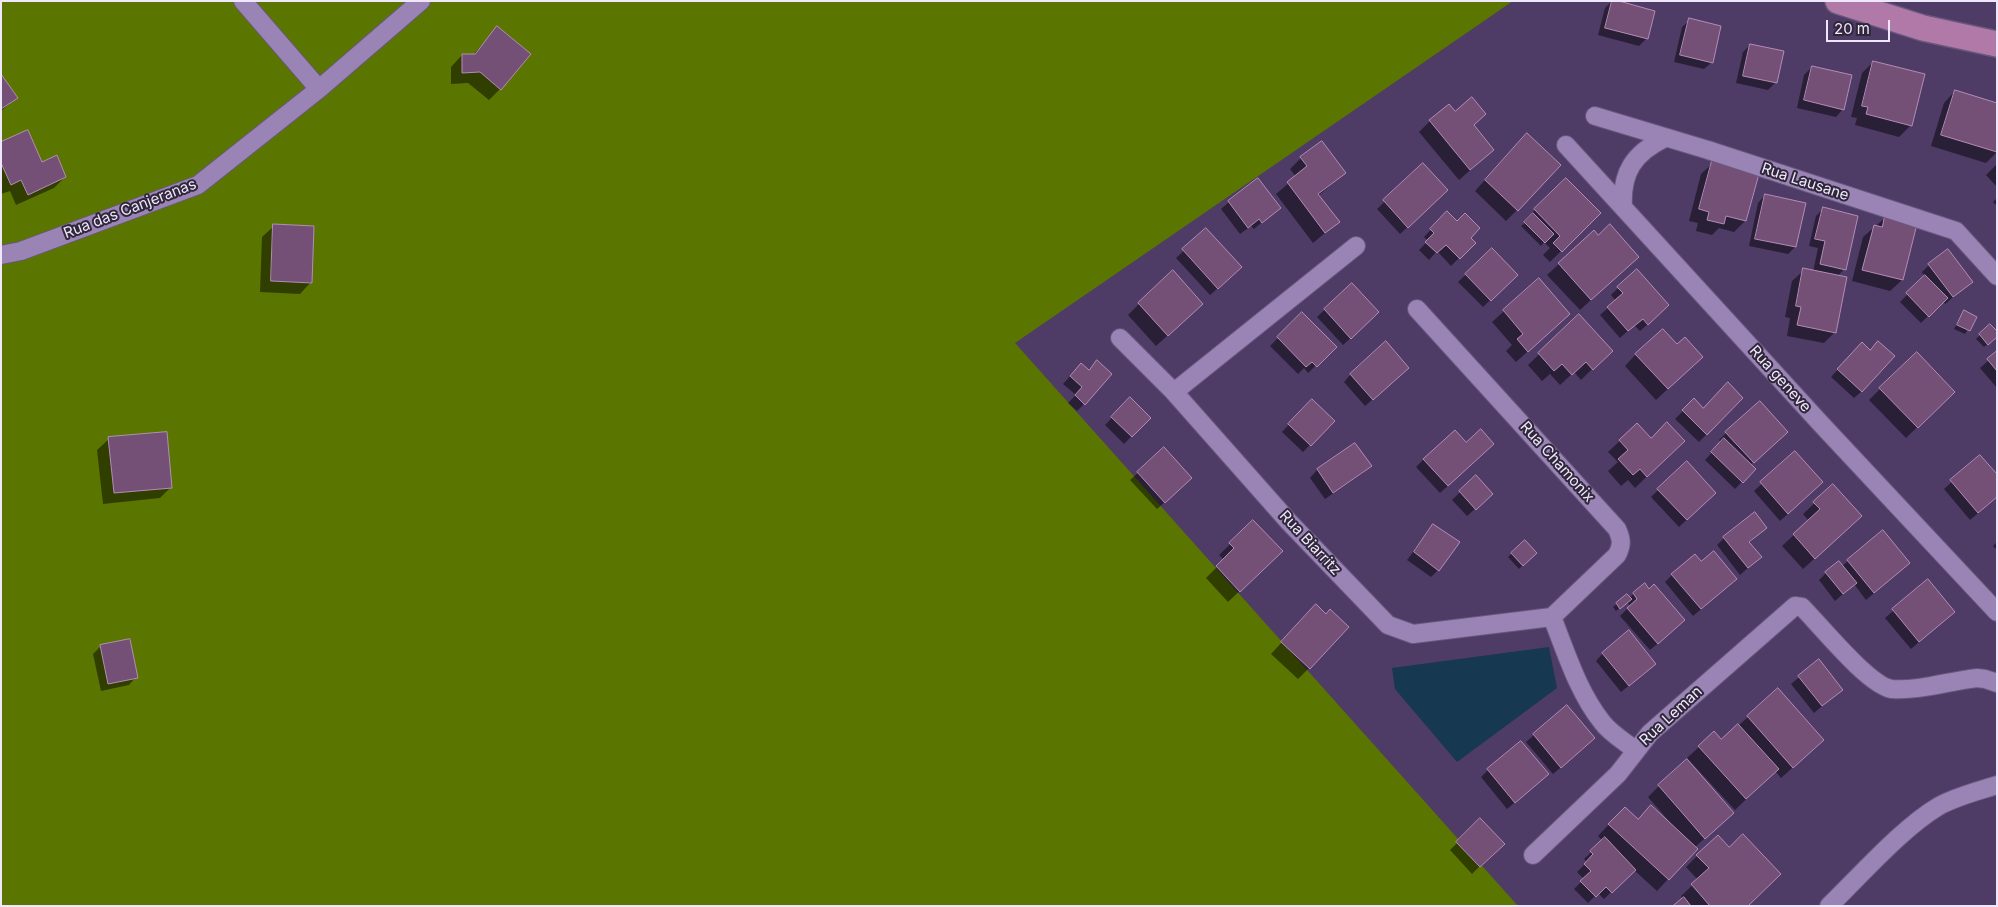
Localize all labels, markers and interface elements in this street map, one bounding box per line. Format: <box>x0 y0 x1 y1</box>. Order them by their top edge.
scale bar <box>1828 10 1892 42</box>
text: 20 m <box>1834 19 1870 38</box>
street label: Rua Lausane <box>1759 159 1851 205</box>
street label: Rua das Canjeranas <box>61 175 199 243</box>
street label: Rua geneve <box>1745 342 1815 416</box>
street label: Rua Chamonix <box>1516 418 1598 506</box>
street label: Rua Biarritz <box>1276 507 1344 579</box>
street label: Rua Leman <box>1636 683 1706 749</box>

